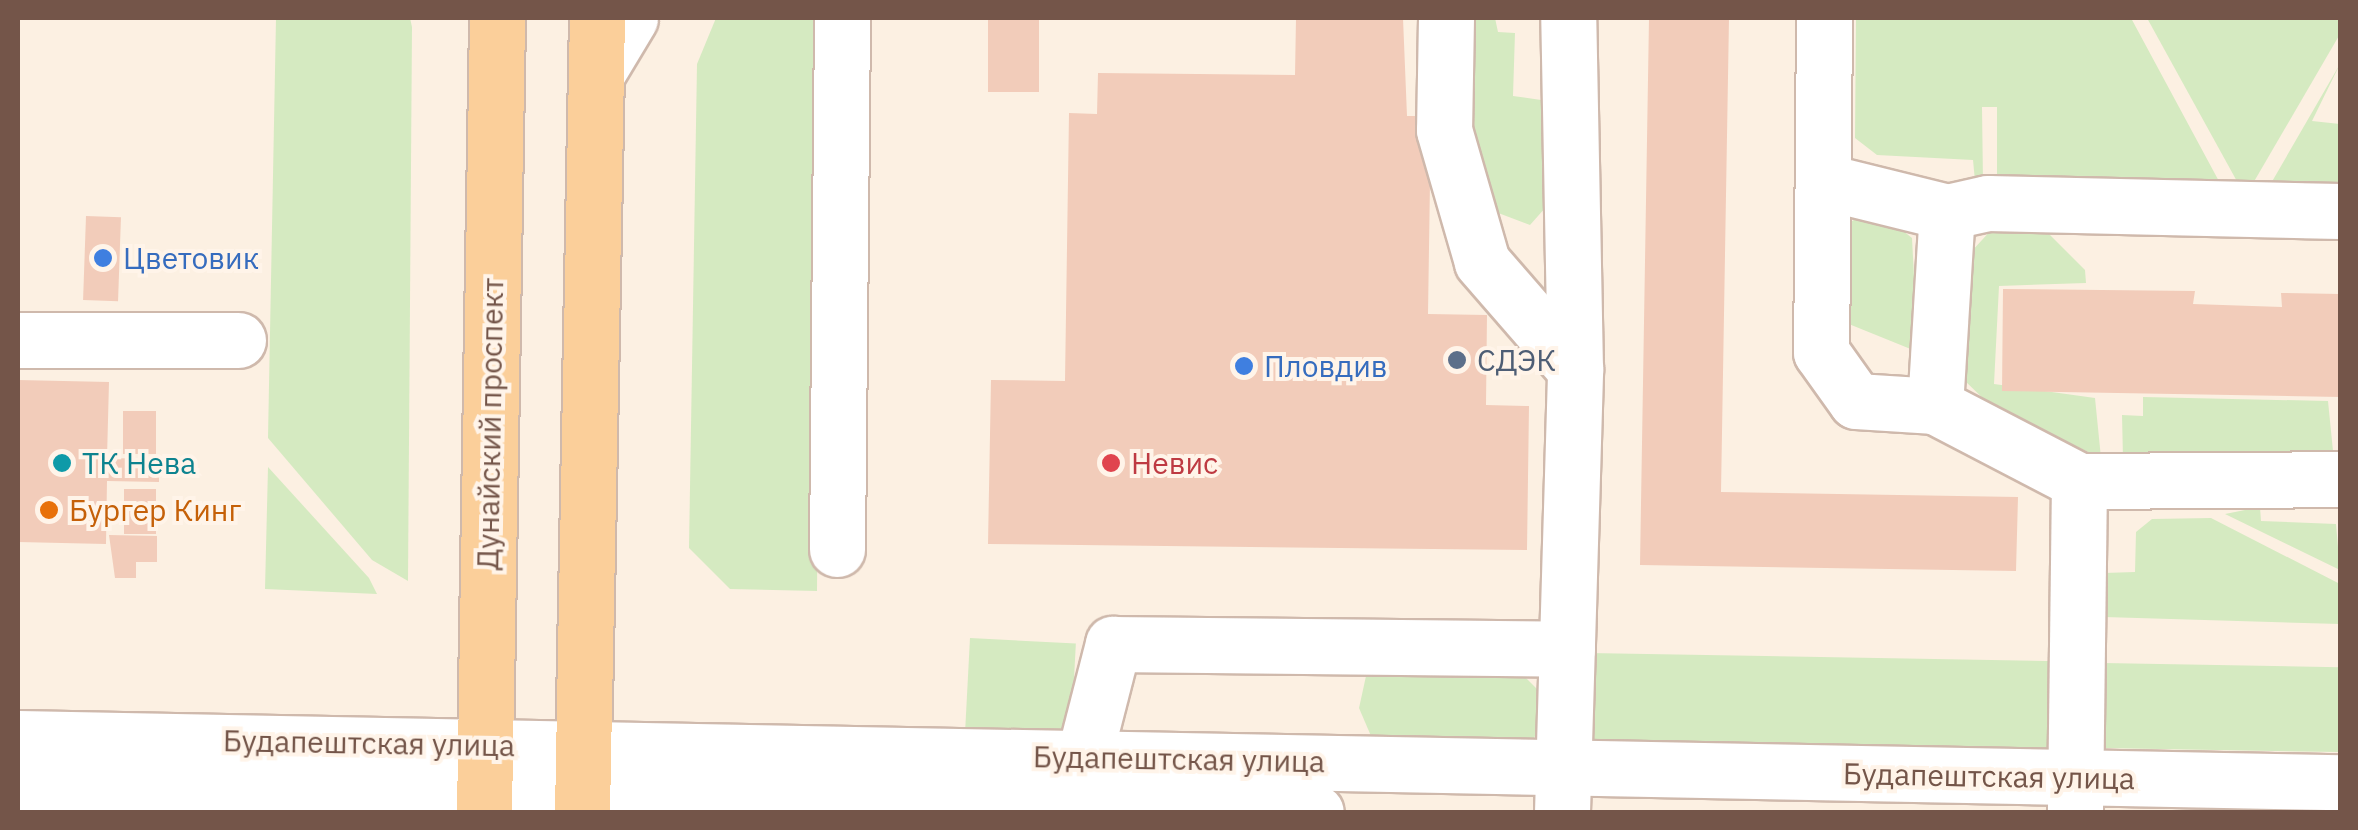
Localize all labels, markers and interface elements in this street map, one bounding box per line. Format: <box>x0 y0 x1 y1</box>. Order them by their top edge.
place label: Цветовик <box>123 240 259 276</box>
marker: Цветовик <box>92 247 114 269</box>
street label: Дунайский проспект <box>469 277 511 571</box>
place label: СДЭК <box>1477 342 1556 378</box>
place label: Пловдив <box>1264 348 1388 384</box>
marker: СДЭК <box>1446 349 1468 371</box>
marker: Пловдив <box>1233 355 1255 377</box>
place label: ТК Нева <box>82 445 196 481</box>
place label: Невис <box>1131 445 1218 481</box>
marker: ТК Нева <box>51 452 73 474</box>
marker: Невис <box>1100 452 1122 474</box>
place label: Бургер Кинг <box>69 492 241 528</box>
marker: Бургер Кинг <box>38 499 60 521</box>
street label: Будапештская улица <box>223 722 515 764</box>
street label: Будапештская улица <box>1033 738 1325 780</box>
street label: Будапештская улица <box>1843 755 2135 797</box>

